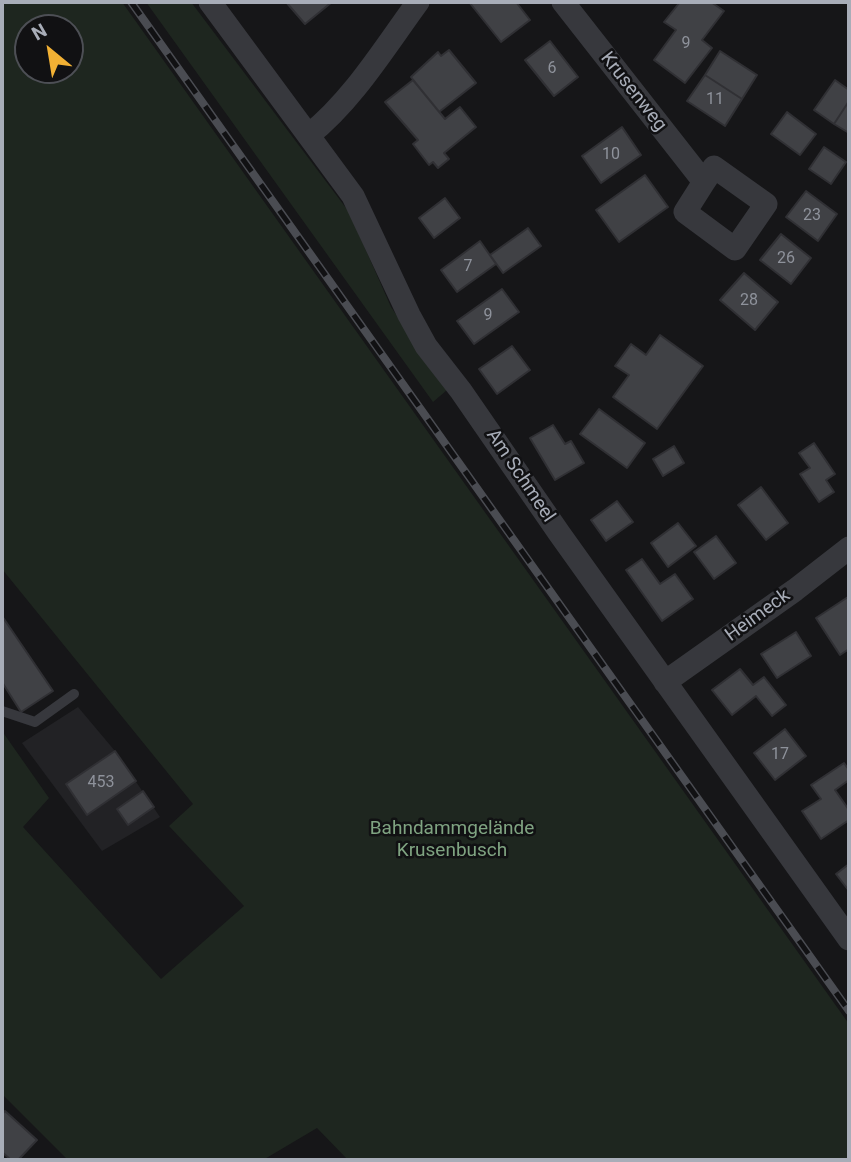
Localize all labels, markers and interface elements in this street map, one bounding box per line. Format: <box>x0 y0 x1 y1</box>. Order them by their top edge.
north arrow <box>14 14 84 84</box>
text: N <box>28 19 51 45</box>
house number: 9 <box>682 34 690 54</box>
street label: Krusenweg <box>595 48 671 136</box>
house number: 6 <box>548 59 556 79</box>
house number: 11 <box>706 90 724 110</box>
house number: 10 <box>602 145 620 165</box>
house number: 23 <box>803 206 821 226</box>
house number: 26 <box>777 249 795 269</box>
house number: 7 <box>464 257 472 277</box>
house number: 28 <box>740 291 758 311</box>
house number: 9 <box>484 306 492 326</box>
street label: Am Schmeel <box>481 425 559 527</box>
street label: Heimeck <box>721 585 795 647</box>
house number: 17 <box>771 745 789 765</box>
house number: 453 <box>88 773 114 793</box>
park label: Bahndammgelände Krusenbusch <box>370 818 534 862</box>

